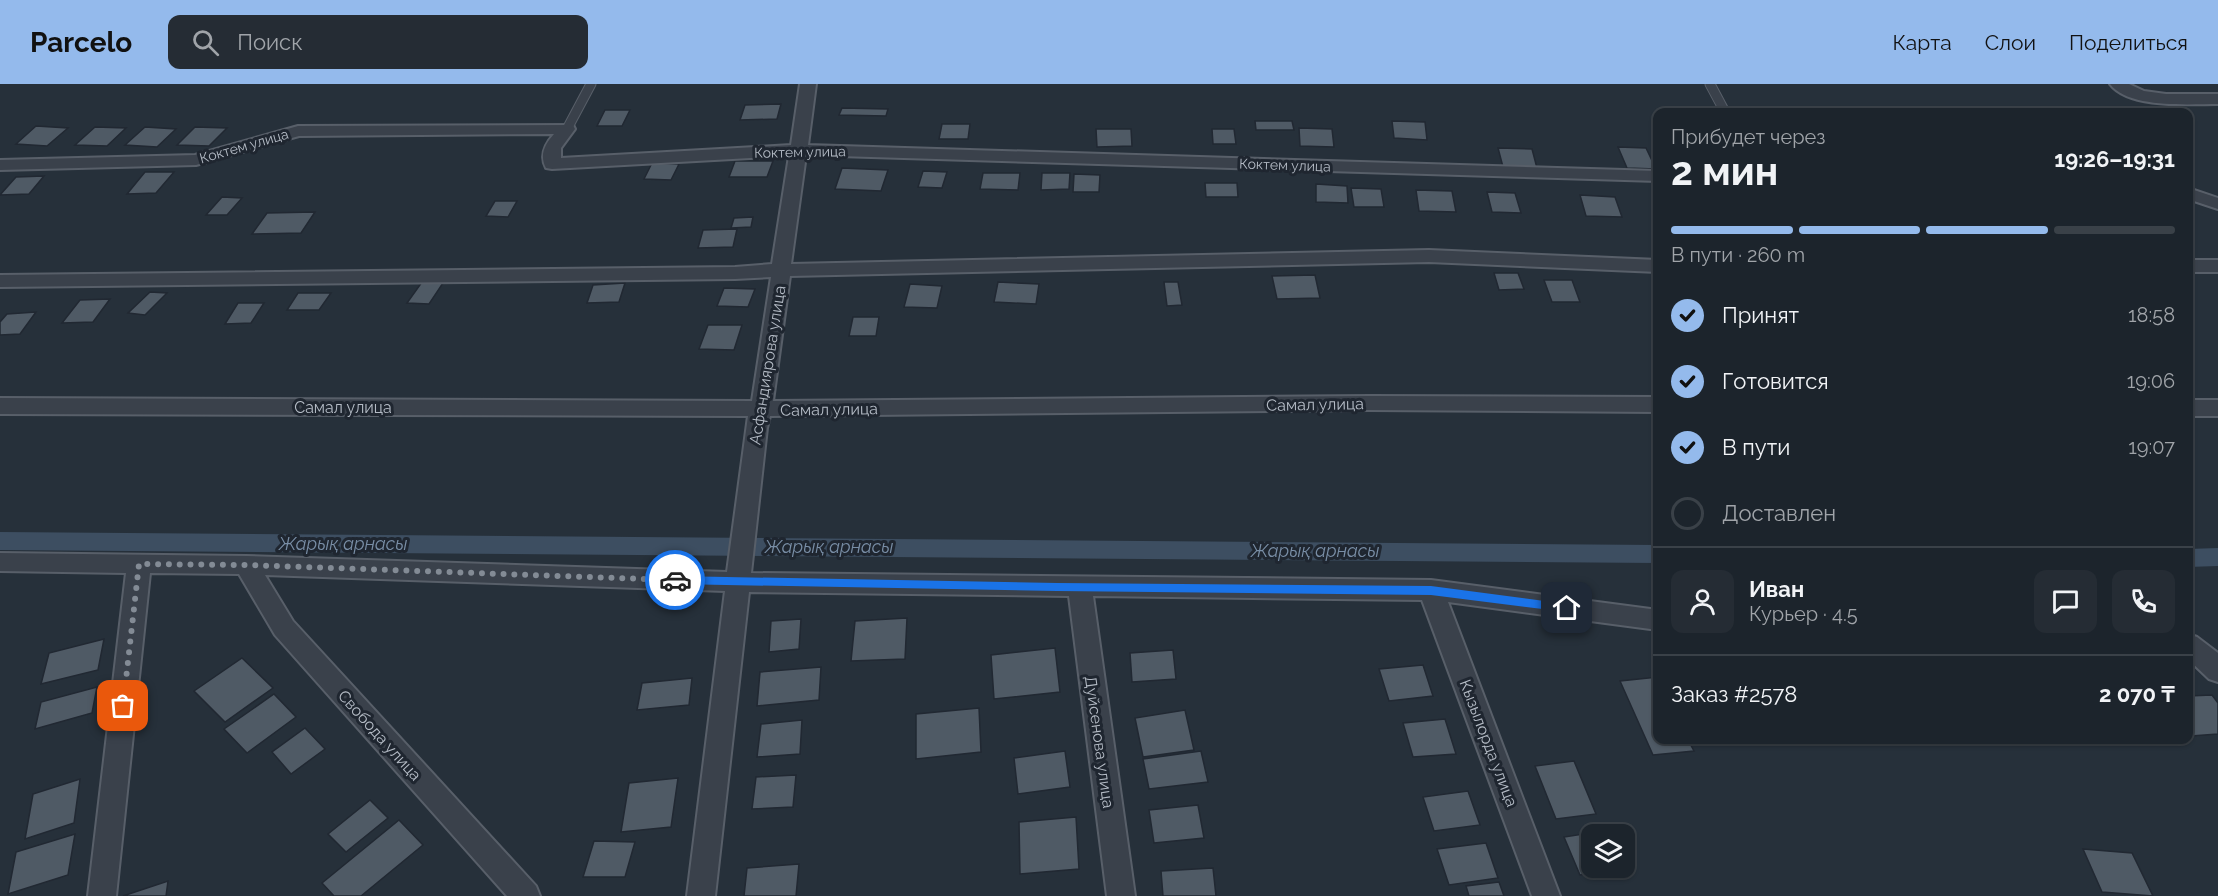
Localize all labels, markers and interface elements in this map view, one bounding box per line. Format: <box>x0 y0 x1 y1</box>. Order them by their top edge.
search box <box>168 15 588 69</box>
text: Parcelo <box>30 26 132 59</box>
icon: search <box>189 26 222 59</box>
text: Поиск <box>237 29 303 55</box>
text: Карта <box>1893 30 1952 55</box>
text: Слои <box>1985 30 2036 55</box>
text: Поделиться <box>2069 30 2188 55</box>
text: Прибудет через <box>1671 125 1825 149</box>
street label: Коктем улица <box>198 126 290 166</box>
street label: Коктем улица <box>754 143 846 161</box>
text: 19:26–19:31 <box>2054 146 2175 172</box>
text: 2 мин <box>1671 148 1778 194</box>
street label: Коктем улица <box>1239 155 1331 175</box>
text: В пути · 260 m <box>1671 243 1805 267</box>
street label: Асфандиярова улица <box>746 284 789 446</box>
icon: check <box>1671 299 1704 332</box>
text: Принят <box>1722 302 1799 328</box>
text: 18:58 <box>2128 303 2175 327</box>
icon: check <box>1671 365 1704 398</box>
text: Готовится <box>1722 368 1829 394</box>
text: 19:06 <box>2127 369 2175 393</box>
street label: Самал улица <box>1266 394 1364 415</box>
street label: Самал улица <box>294 398 392 417</box>
street label: Самал улица <box>780 399 878 420</box>
icon: check <box>1671 431 1704 464</box>
text: В пути <box>1722 434 1790 460</box>
text: 19:07 <box>2128 435 2175 459</box>
text: Доставлен <box>1722 500 1836 526</box>
water label: Жарық арнасы <box>278 533 407 554</box>
water label: Жарық арнасы <box>764 536 893 557</box>
water label: Жарық арнасы <box>1250 540 1379 561</box>
courier <box>645 550 705 610</box>
icon: car <box>659 564 692 597</box>
button: person <box>1671 570 1734 633</box>
button: chat <box>2034 570 2097 633</box>
button: phone <box>2112 570 2175 633</box>
text: Иван <box>1749 576 1804 602</box>
pin <box>1541 582 1592 633</box>
icon: home <box>1550 591 1583 624</box>
text: Курьер · 4.5 <box>1749 602 1858 626</box>
street label: Дуйсенова улица <box>1081 675 1118 809</box>
street label: Кызылорда улица <box>1456 677 1522 809</box>
pin <box>97 680 148 731</box>
text: Заказ #2578 <box>1671 681 1797 707</box>
text: 2 070 ₸ <box>2099 681 2175 707</box>
street label: Свобода улица <box>334 686 425 785</box>
icon: bag <box>106 689 139 722</box>
map controls <box>1581 824 1635 878</box>
button: layers <box>1581 824 1635 878</box>

